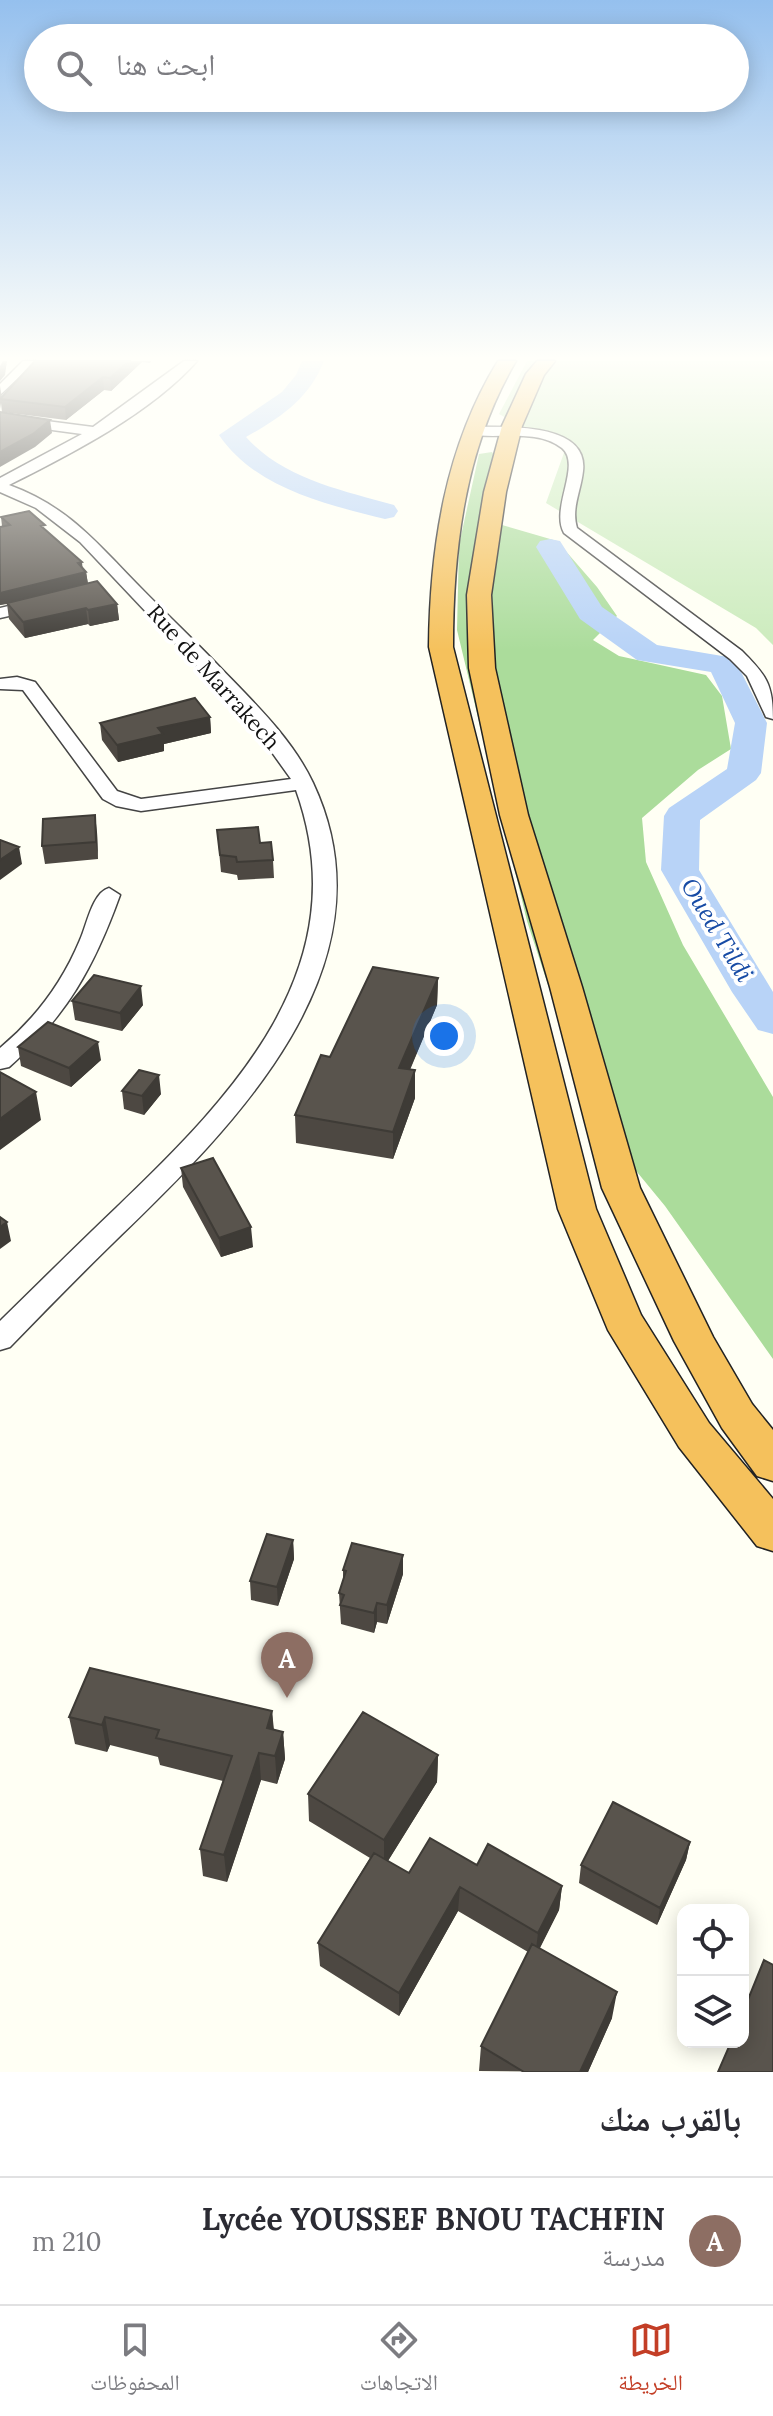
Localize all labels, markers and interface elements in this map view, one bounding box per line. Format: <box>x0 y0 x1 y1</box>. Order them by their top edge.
search box <box>24 24 749 112</box>
text: ابحث هنا <box>116 45 215 83</box>
icon: search <box>52 46 96 90</box>
street label: Rue de Marrakech <box>141 599 287 755</box>
water label: Oued Tildi <box>674 872 761 988</box>
your location <box>424 1016 464 1056</box>
pin: A <box>261 1632 313 1698</box>
map controls <box>677 1904 749 2048</box>
button: locate <box>677 1904 749 1976</box>
button: layers <box>677 1976 749 2048</box>
text: بالقرب منك <box>599 2097 741 2140</box>
text: Lycée YOUSSEF BNOU TACHFIN <box>202 2200 665 2238</box>
text: 210 m <box>32 2225 102 2258</box>
text: A <box>706 2225 724 2258</box>
text: مدرسة <box>602 2240 665 2273</box>
tab: المحفوظات <box>90 2318 180 2404</box>
tab: الاتجاهات <box>360 2318 438 2404</box>
tab: الخريطة <box>618 2318 683 2404</box>

